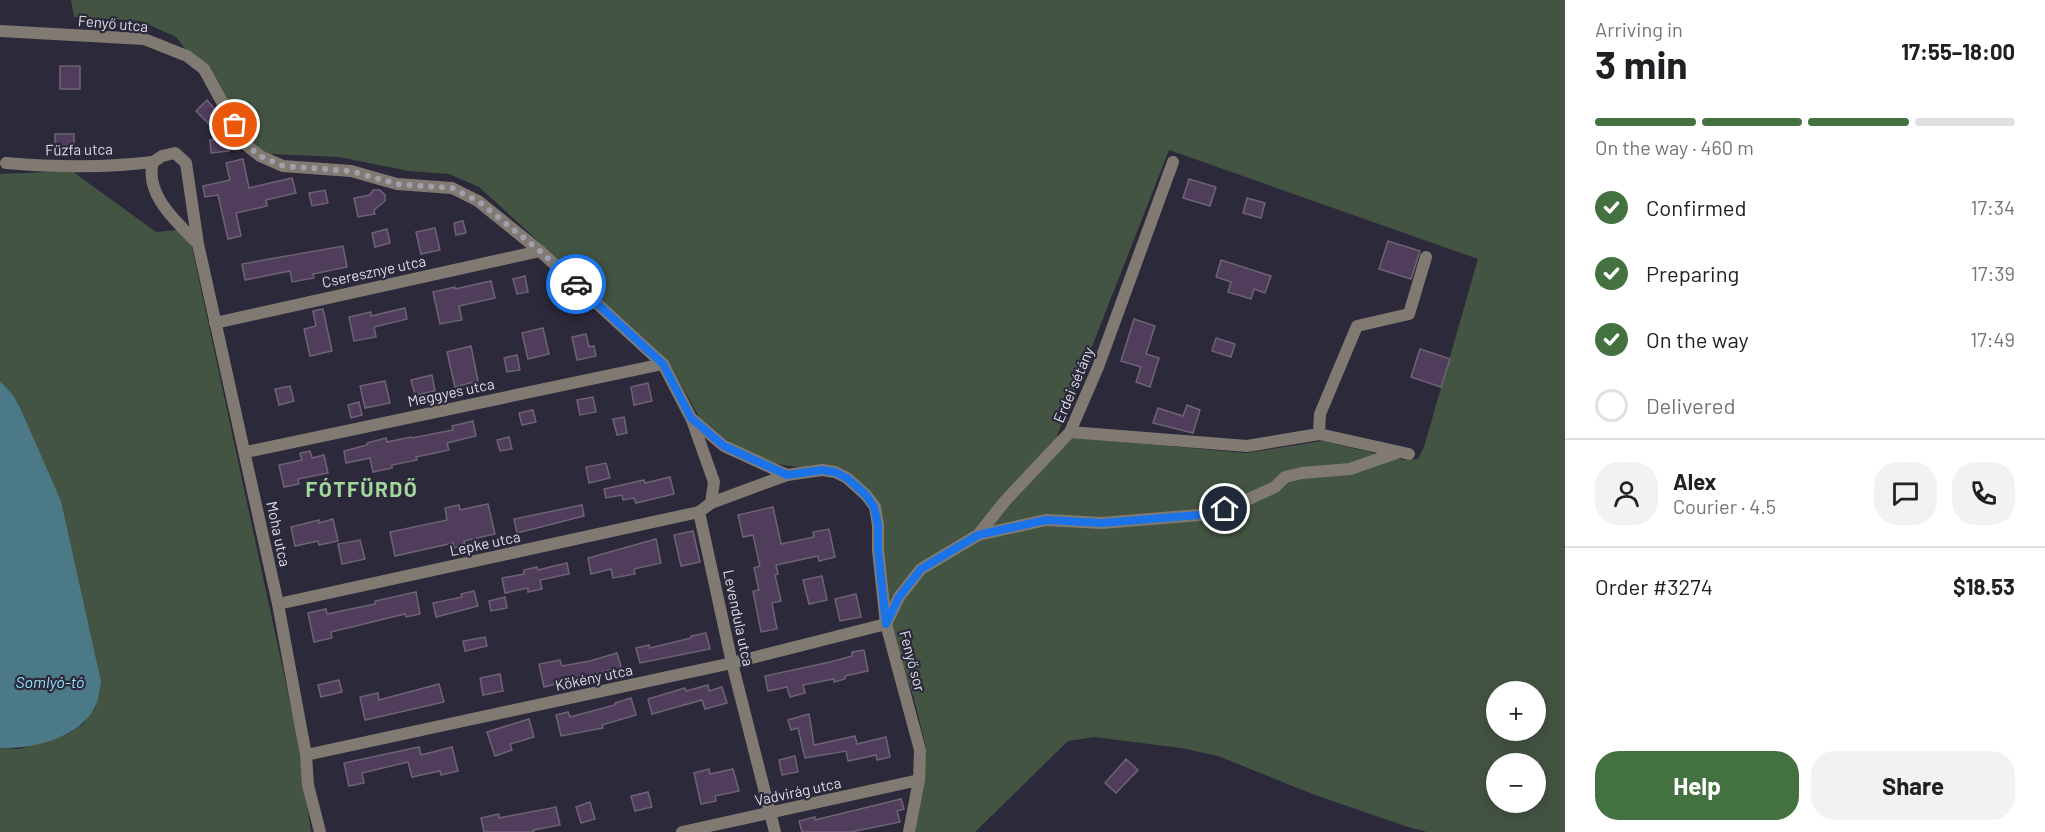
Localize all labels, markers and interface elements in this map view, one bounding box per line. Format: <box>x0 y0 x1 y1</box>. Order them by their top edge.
street label: Fenyő utca <box>77 11 149 35</box>
text: Arriving in <box>1595 17 1683 41</box>
text: 17:55–18:00 <box>1901 38 2015 64</box>
text: 3 min <box>1595 40 1688 87</box>
pin <box>209 99 260 150</box>
icon: bag <box>218 108 251 141</box>
text: On the way · 460 m <box>1595 135 1754 159</box>
street label: Fűzfa utca <box>45 139 113 159</box>
icon: check <box>1595 191 1628 224</box>
text: Confirmed <box>1646 194 1746 220</box>
text: 17:34 <box>1970 195 2015 219</box>
street label: Cseresznye utca <box>320 251 427 291</box>
courier <box>546 254 606 314</box>
icon: check <box>1595 257 1628 290</box>
text: Preparing <box>1646 260 1739 286</box>
text: 17:39 <box>1971 261 2015 285</box>
icon: car <box>560 268 593 301</box>
icon: check <box>1595 323 1628 356</box>
text: On the way <box>1646 326 1749 352</box>
text: 17:49 <box>1970 327 2015 351</box>
street label: Erdei sétány <box>1049 344 1097 425</box>
street label: Meggyes utca <box>406 374 496 410</box>
text: Delivered <box>1646 392 1735 418</box>
button: person <box>1595 462 1658 525</box>
button: chat <box>1874 462 1937 525</box>
button: phone <box>1952 462 2015 525</box>
text: Alex <box>1673 468 1716 494</box>
district label: FÓTFÜRDŐ <box>306 476 418 501</box>
pin <box>1199 483 1250 534</box>
icon: home <box>1208 492 1241 525</box>
text: Courier · 4.5 <box>1673 494 1776 518</box>
street label: Moha utca <box>263 499 295 568</box>
street label: Lepke utca <box>448 527 522 559</box>
street label: Levendula utca <box>720 568 758 668</box>
text: Order #3274 <box>1595 573 1713 599</box>
text: $18.53 <box>1953 573 2015 599</box>
street label: Fenyő sor <box>896 628 930 694</box>
street label: Kökény utca <box>553 660 634 694</box>
water label: Somlyó-tó <box>16 672 84 691</box>
map controls <box>1486 681 1546 813</box>
button: + <box>1486 681 1546 741</box>
button: Help <box>1595 751 1799 820</box>
button: Share <box>1811 751 2015 820</box>
button: − <box>1486 753 1546 813</box>
street label: Vadvirág utca <box>753 773 843 809</box>

